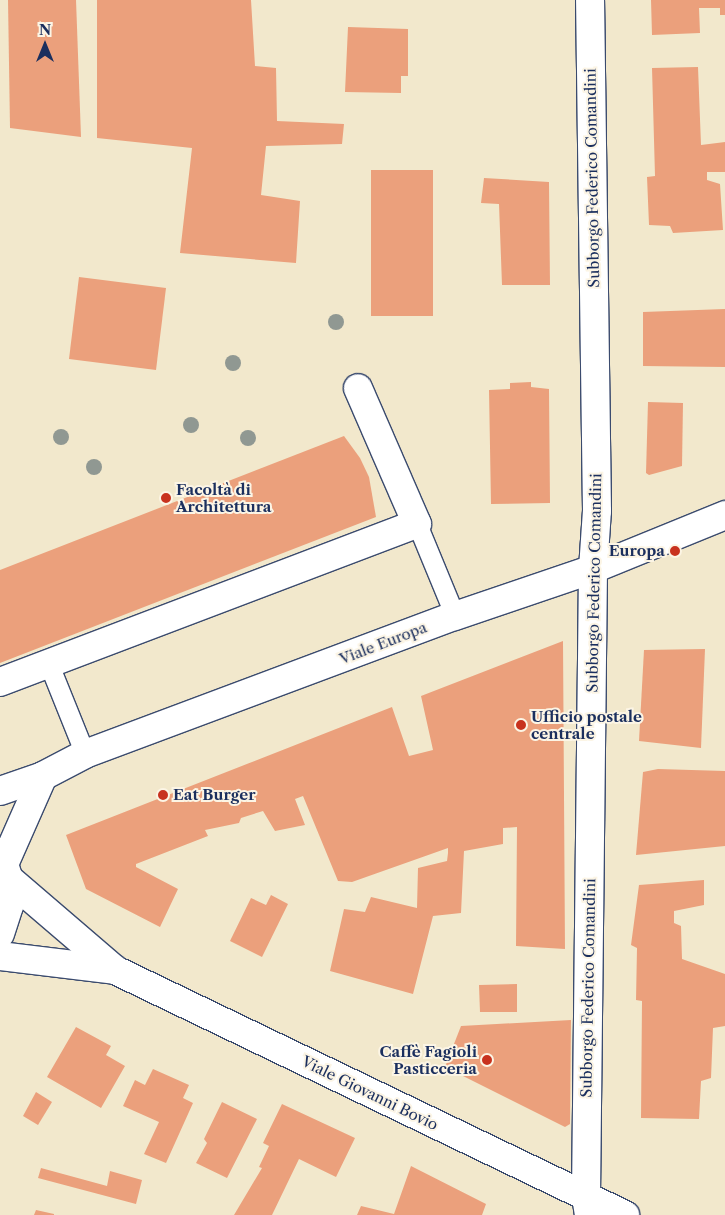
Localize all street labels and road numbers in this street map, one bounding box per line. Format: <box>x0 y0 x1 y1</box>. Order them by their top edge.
street label: Subborgo Federico Comandini <box>581 68 603 288</box>
street label: Subborgo Federico Comandini <box>583 473 605 693</box>
street label: Viale Europa <box>337 618 429 668</box>
street label: Subborgo Federico Comandini <box>577 878 599 1098</box>
street label: Viale Giovanni Bovio <box>299 1052 441 1134</box>

